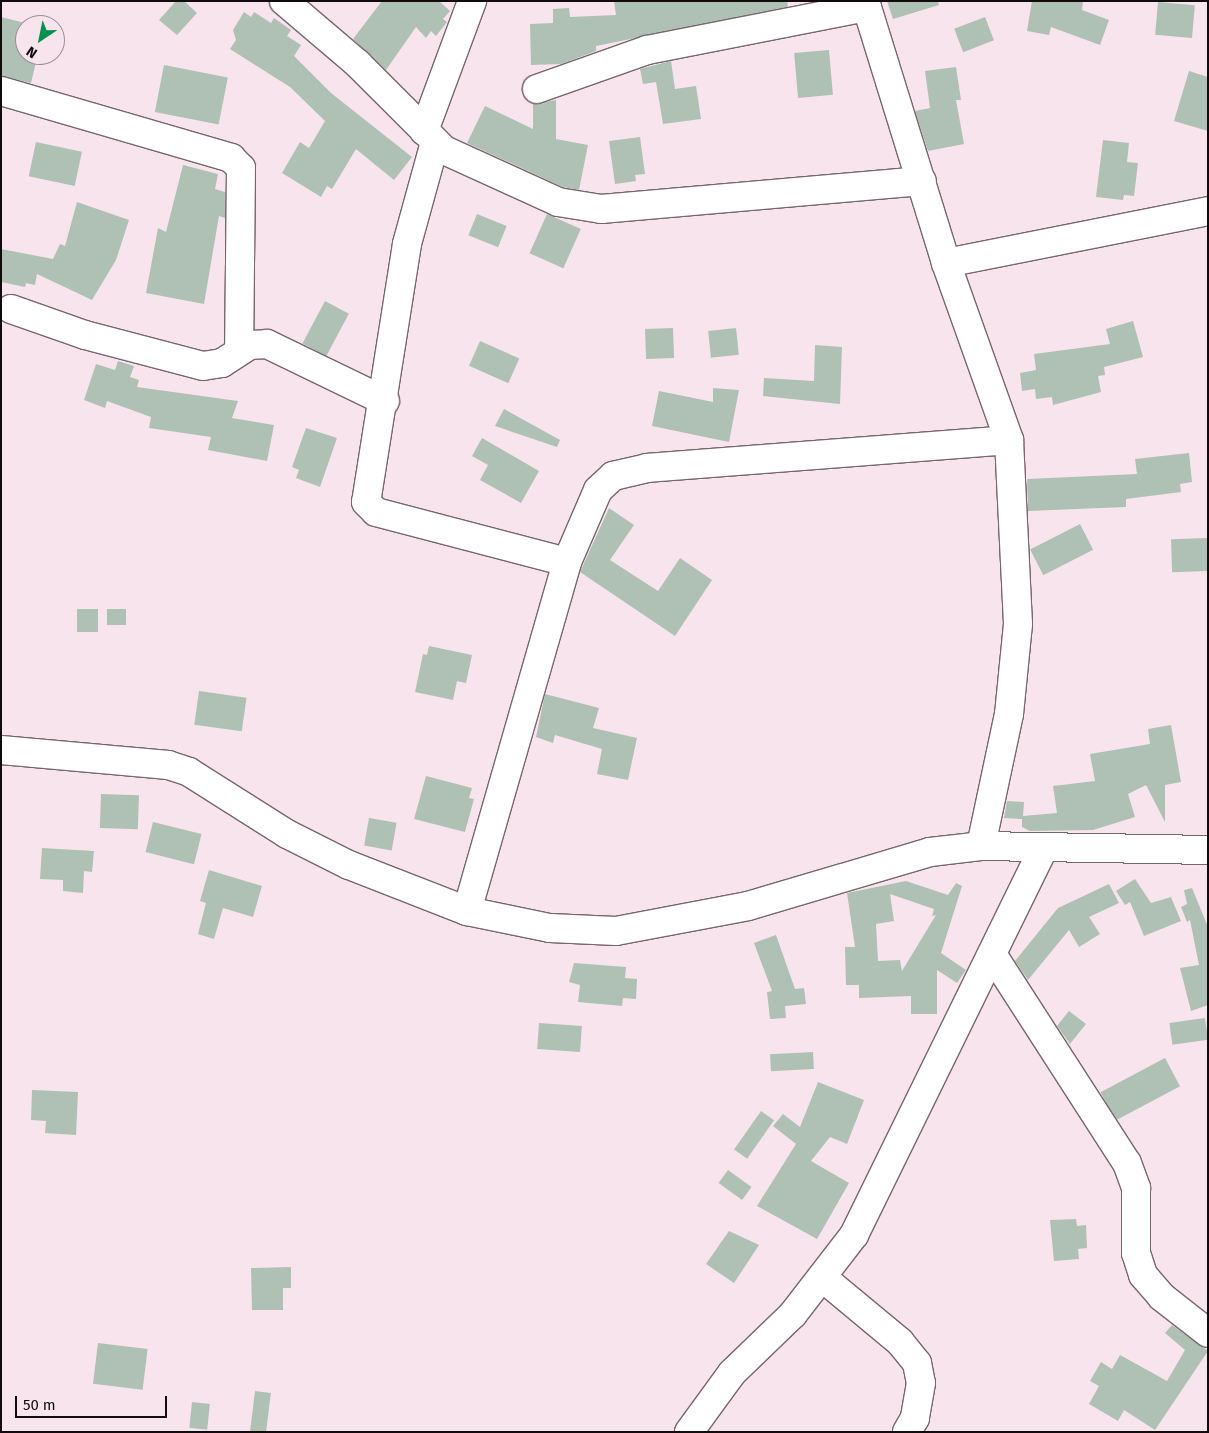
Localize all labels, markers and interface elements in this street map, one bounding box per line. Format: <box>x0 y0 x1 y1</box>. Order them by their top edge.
north arrow <box>15 15 65 65</box>
text: N <box>23 42 41 62</box>
scale bar <box>18 1386 170 1418</box>
text: 50 m <box>23 1396 56 1414</box>

